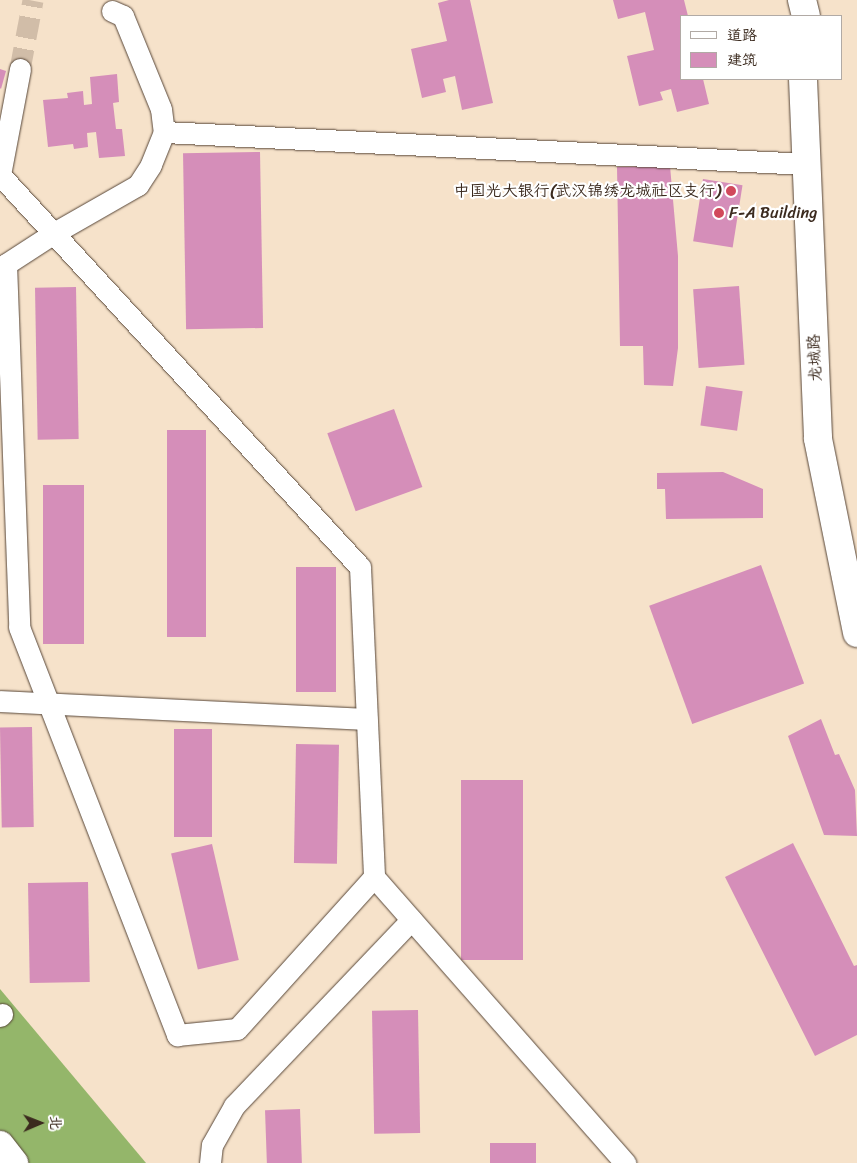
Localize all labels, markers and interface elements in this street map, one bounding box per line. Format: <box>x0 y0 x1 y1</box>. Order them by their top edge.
legend <box>680 15 842 80</box>
text: 道路 <box>727 22 757 48</box>
text: 建筑 <box>727 47 757 73</box>
place label: 中国光大银行(武汉锦绣龙城社区支行) <box>454 181 721 201</box>
marker: 中国光大银行(武汉锦绣龙城社区支行) <box>725 185 737 197</box>
place label: F-A Building <box>729 203 817 223</box>
marker: F-A Building <box>713 207 725 219</box>
street label: 龙城路 <box>804 334 826 382</box>
north arrow <box>15 1098 65 1148</box>
text: 北 <box>43 1116 68 1130</box>

